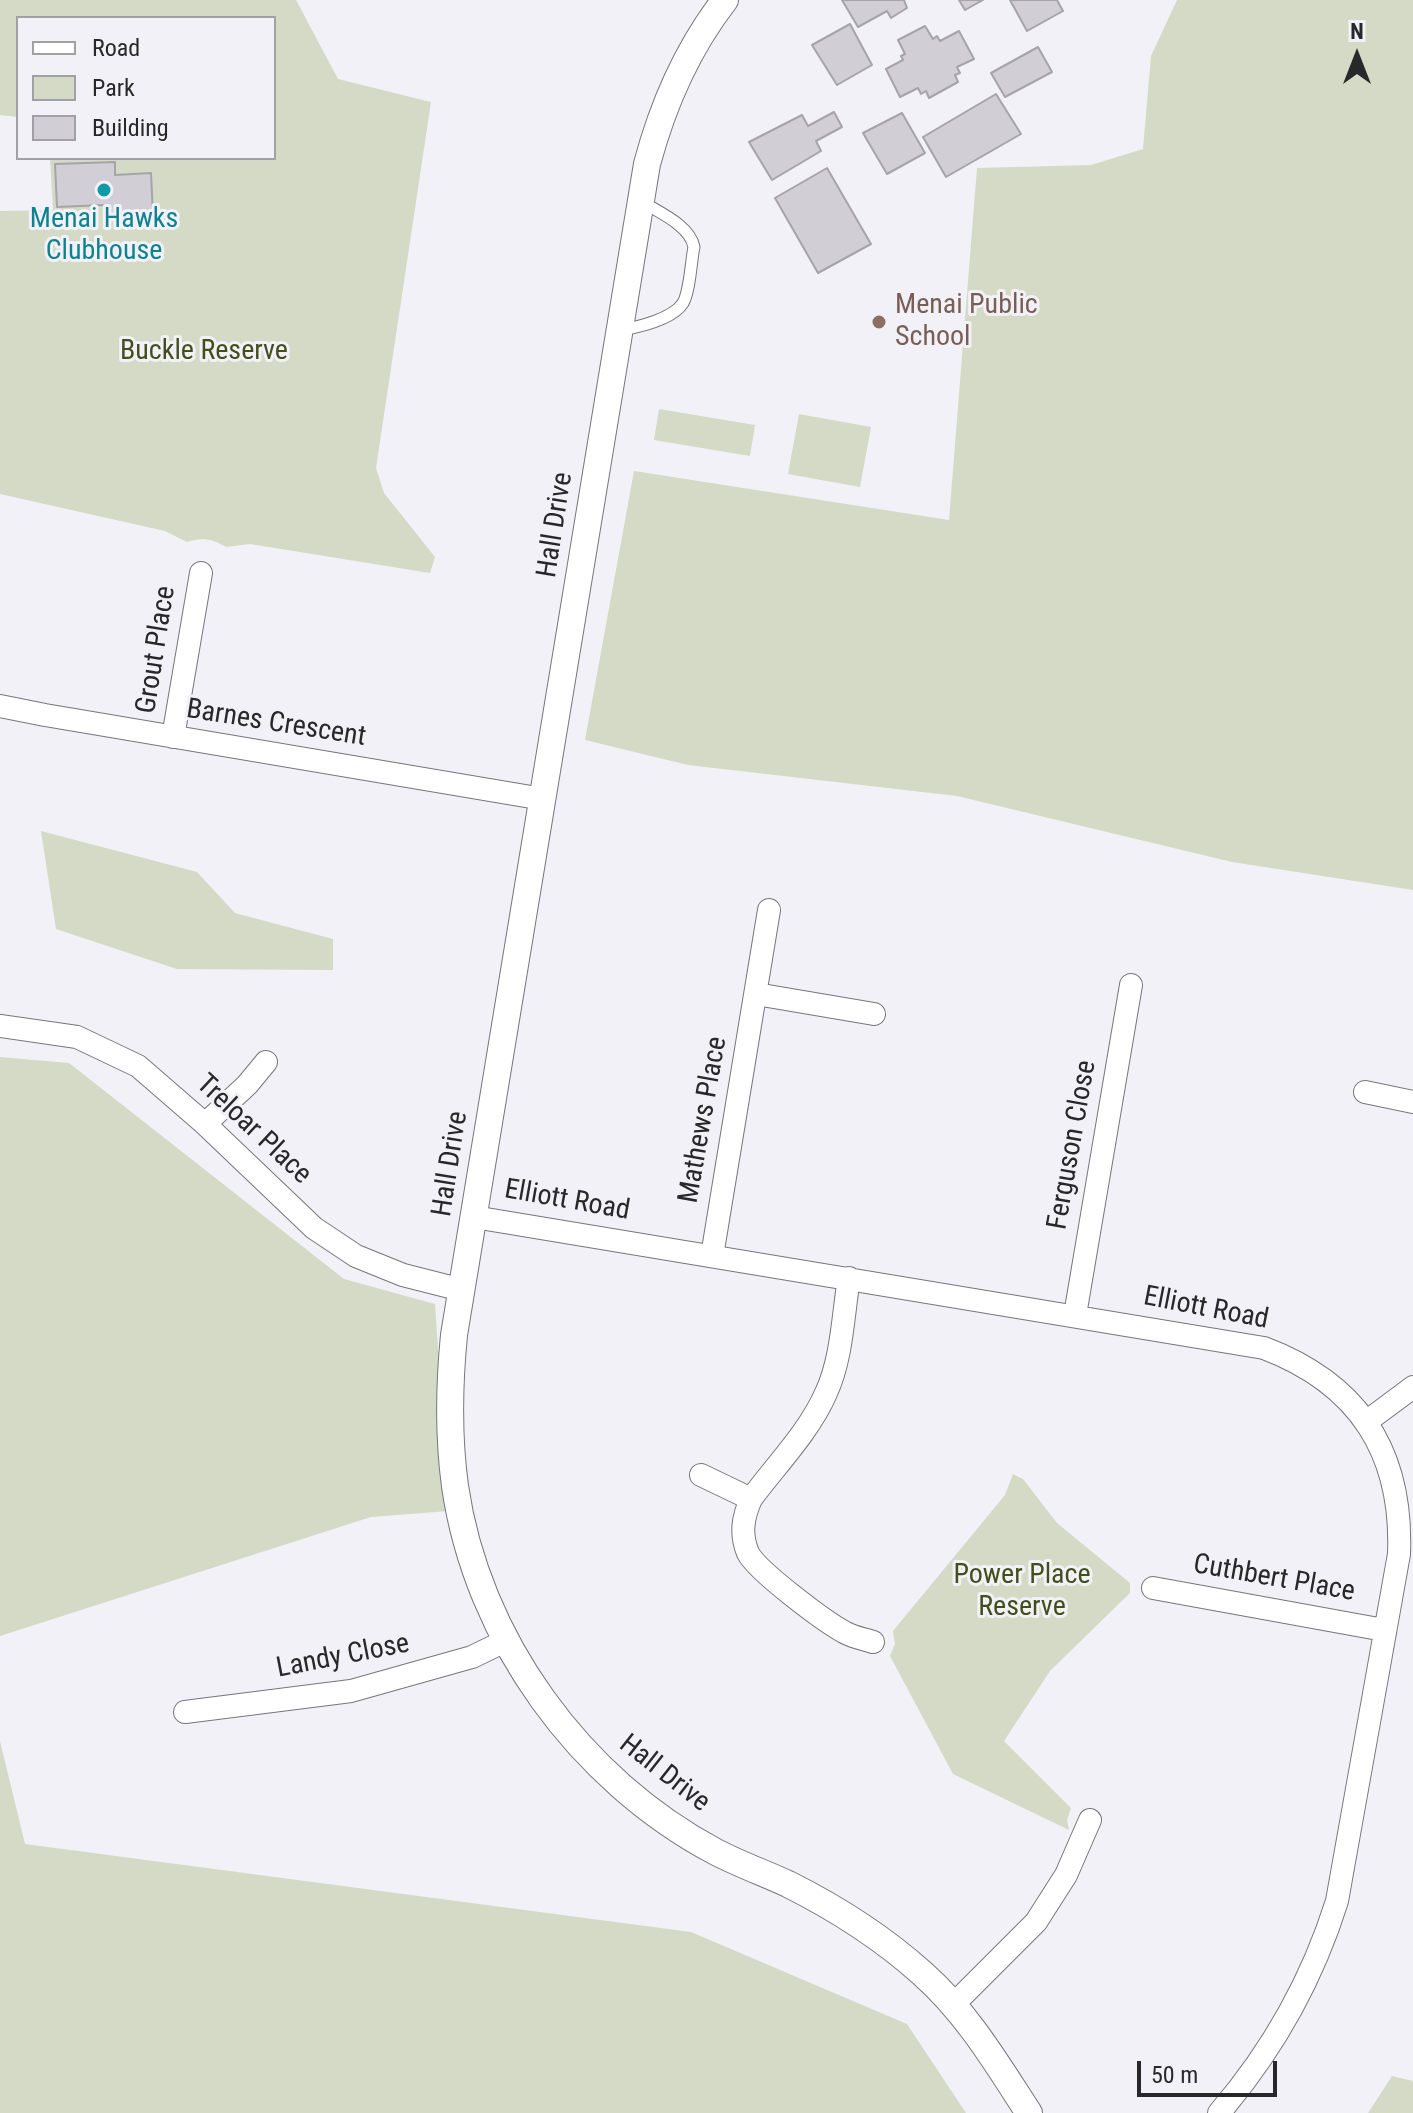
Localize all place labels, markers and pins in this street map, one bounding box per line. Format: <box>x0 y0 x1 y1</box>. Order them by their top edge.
marker: Menai Hawks Clubhouse <box>95 181 113 199</box>
place label: Menai Hawks Clubhouse <box>30 203 178 269</box>
place label: Menai Public School <box>895 289 1038 355</box>
marker: Menai Public School <box>870 313 888 331</box>

